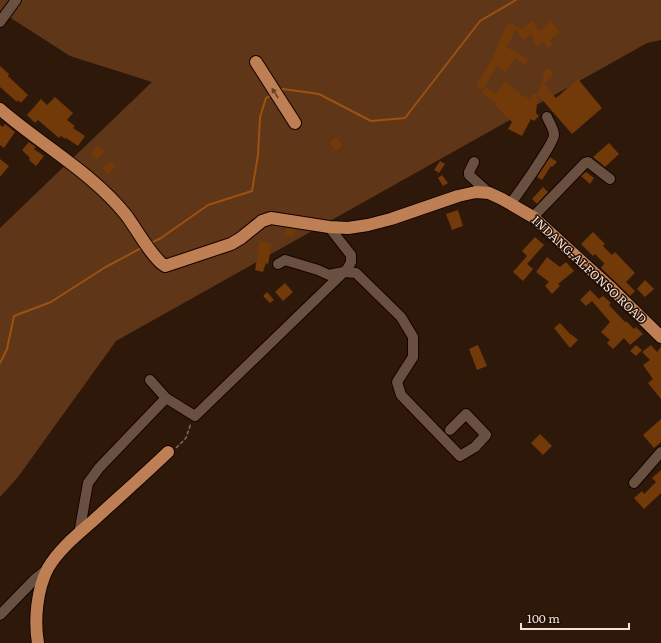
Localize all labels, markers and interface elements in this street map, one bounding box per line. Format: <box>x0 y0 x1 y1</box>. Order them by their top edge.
one-way arrow <box>272 87 279 98</box>
street label: INDANG-ALFONSO ROAD <box>528 211 651 328</box>
scale bar <box>521 605 629 631</box>
text: 100 m <box>527 609 560 627</box>

